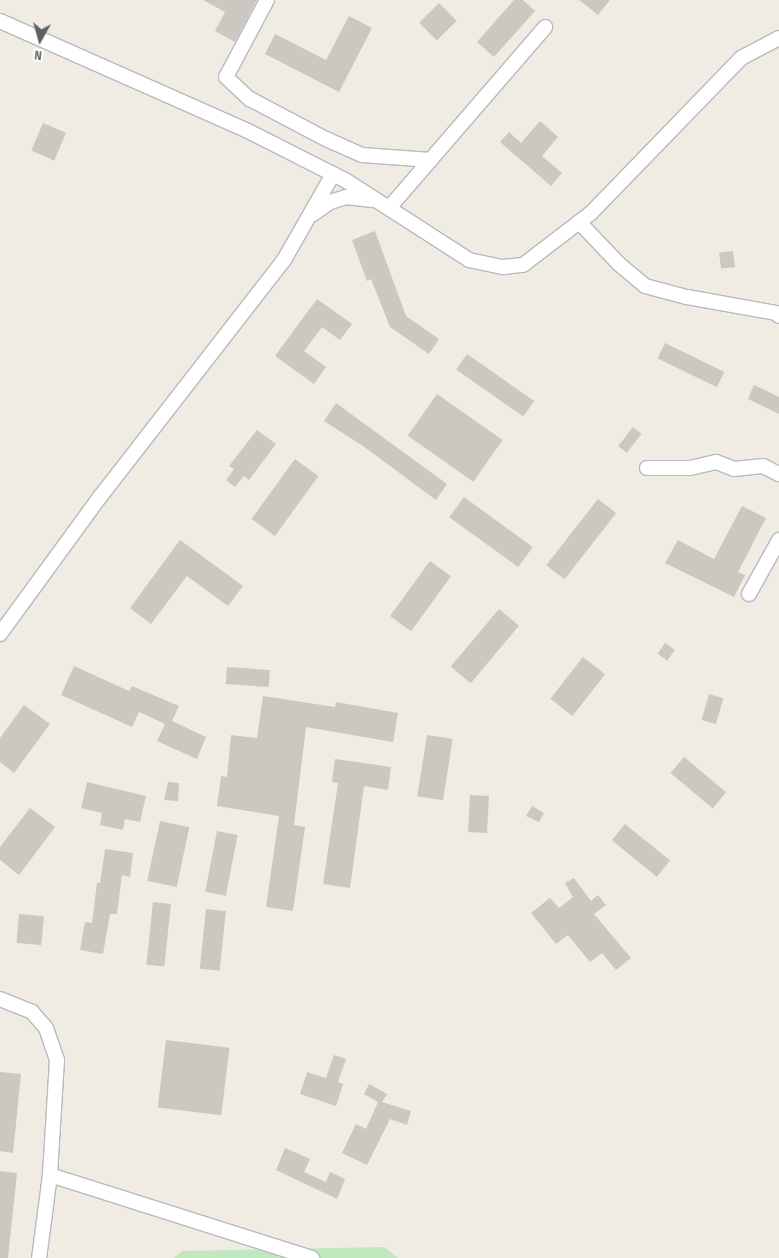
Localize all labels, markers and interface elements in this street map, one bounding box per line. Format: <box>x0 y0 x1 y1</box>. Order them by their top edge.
north arrow <box>15 15 65 65</box>
text: N <box>33 46 43 64</box>

